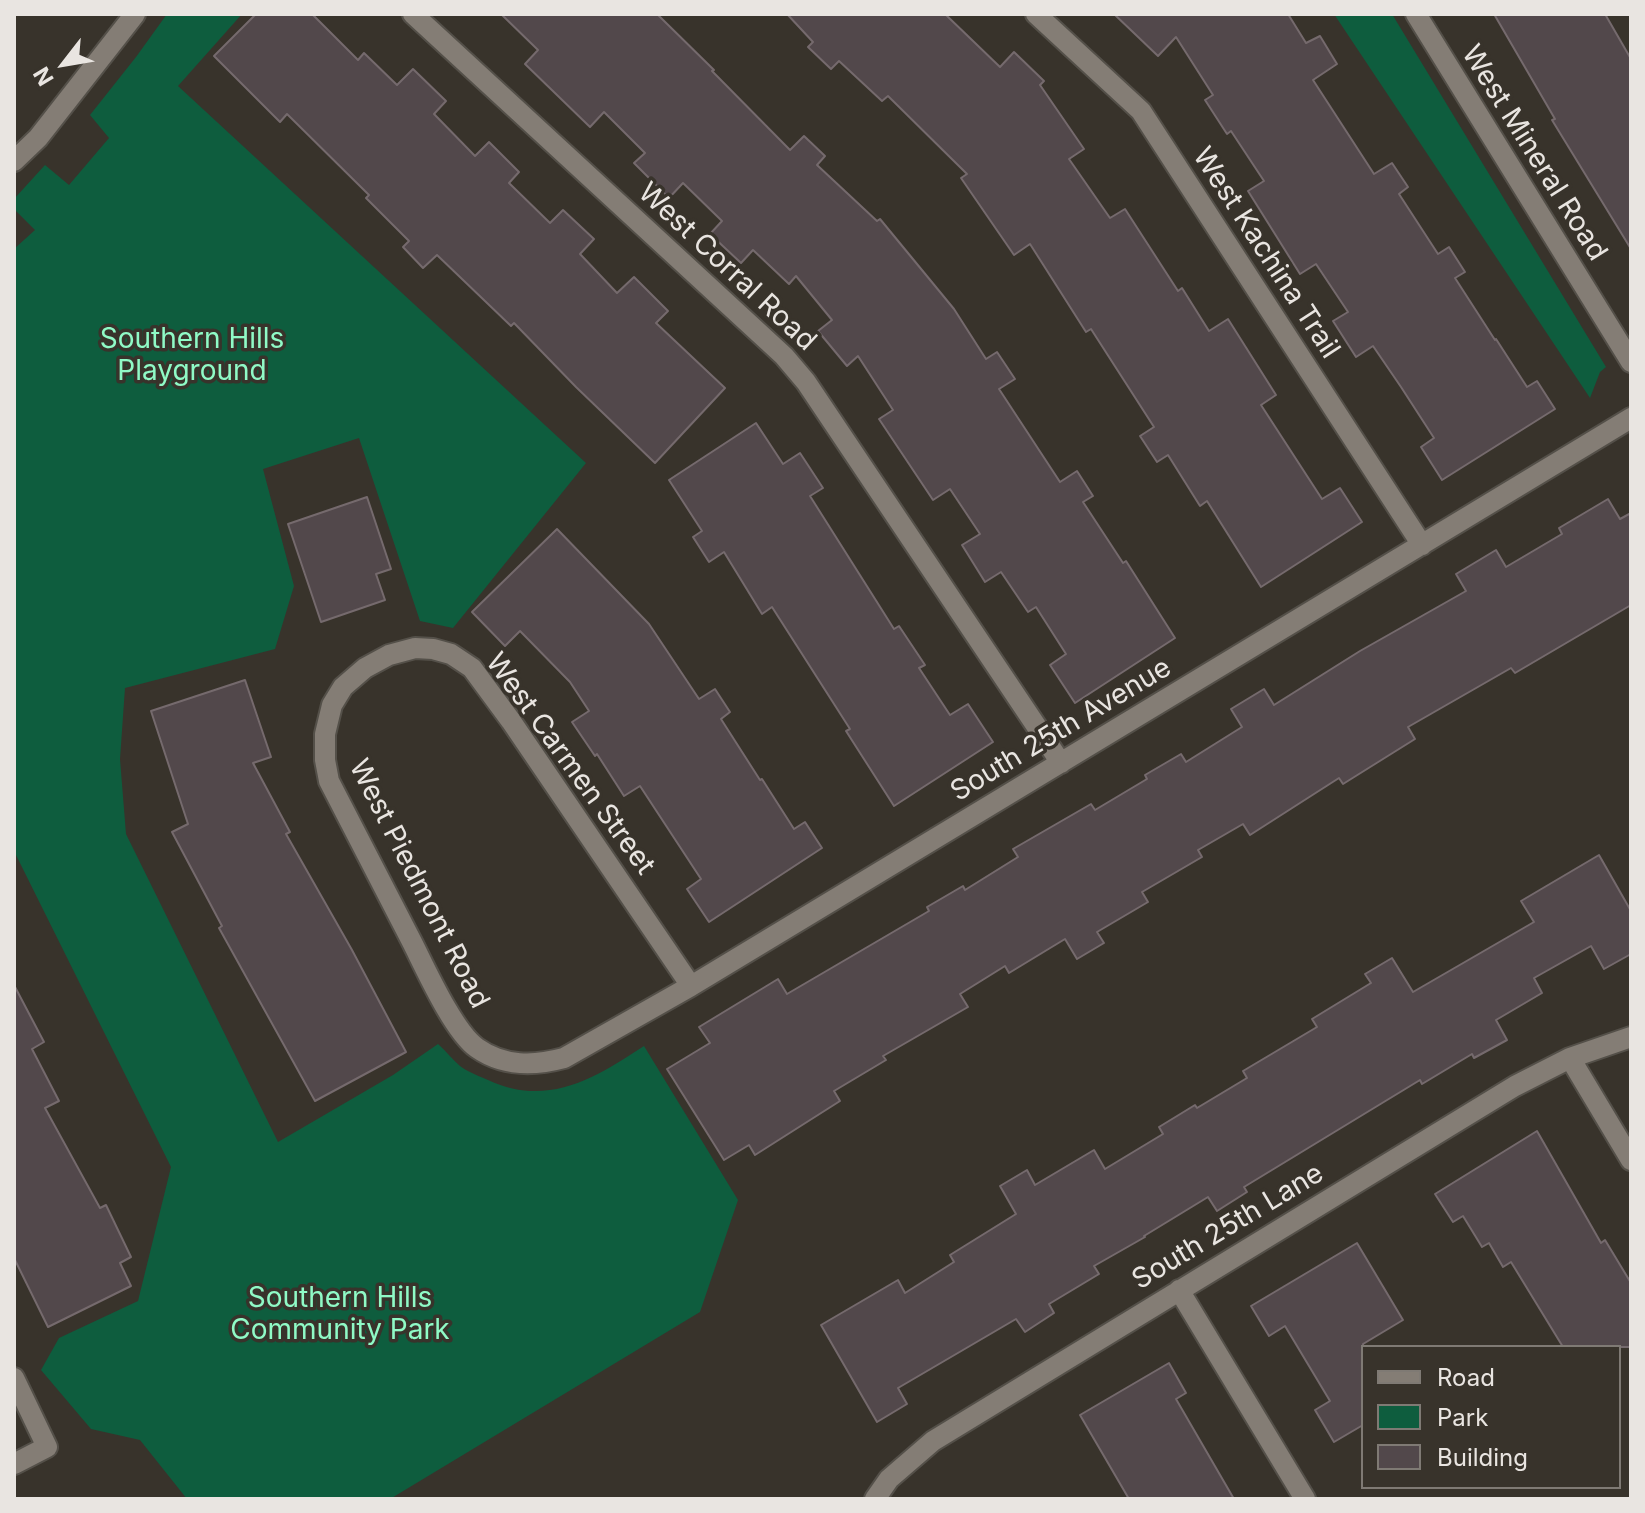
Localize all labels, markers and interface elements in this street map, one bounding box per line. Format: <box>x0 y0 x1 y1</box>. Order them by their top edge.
north arrow <box>24 24 104 104</box>
street label: West Mineral Road <box>1454 39 1614 267</box>
text: N <box>28 62 59 90</box>
street label: West Kachina Trail <box>1185 141 1347 365</box>
street label: West Corral Road <box>631 176 823 358</box>
park label: Southern Hills Playground <box>100 323 284 389</box>
street label: West Carmen Street <box>478 647 662 881</box>
street label: South 25th Avenue <box>945 651 1177 809</box>
street label: West Piedmont Road <box>342 754 496 1014</box>
street label: South 25th Lane <box>1126 1157 1330 1297</box>
park label: Southern Hills Community Park <box>230 1282 450 1348</box>
legend <box>1361 1345 1621 1489</box>
text: Road <box>1437 1363 1495 1392</box>
text: Park <box>1437 1403 1488 1432</box>
text: Building <box>1437 1443 1528 1472</box>

